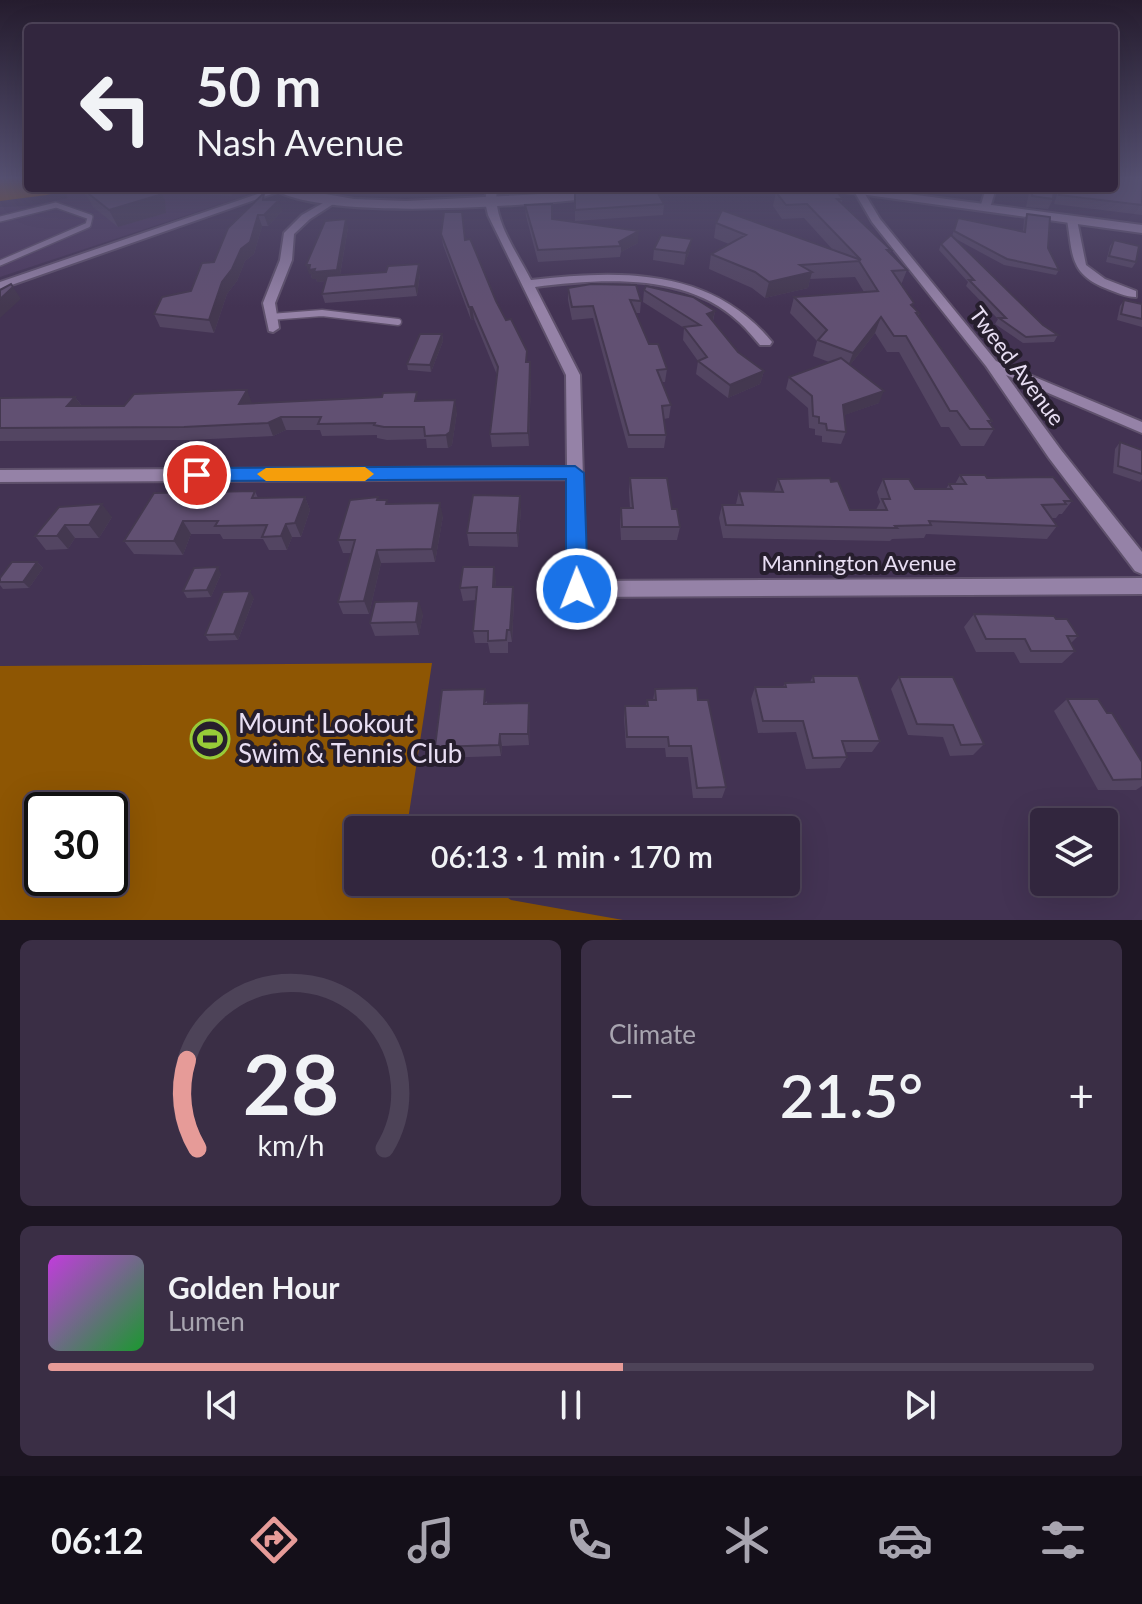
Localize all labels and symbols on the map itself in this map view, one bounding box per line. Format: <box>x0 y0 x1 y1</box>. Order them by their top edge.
street label: Tweed Avenue <box>964 301 1071 430</box>
pin <box>163 441 231 509</box>
position arrow <box>535 547 619 631</box>
street label: Mannington Avenue <box>762 549 956 576</box>
place label: Mount Lookout Swim & Tennis Club <box>238 707 462 769</box>
sports icon: Mount Lookout Swim & Tennis Club <box>189 718 231 760</box>
speed limit sign: 30 <box>24 792 128 896</box>

